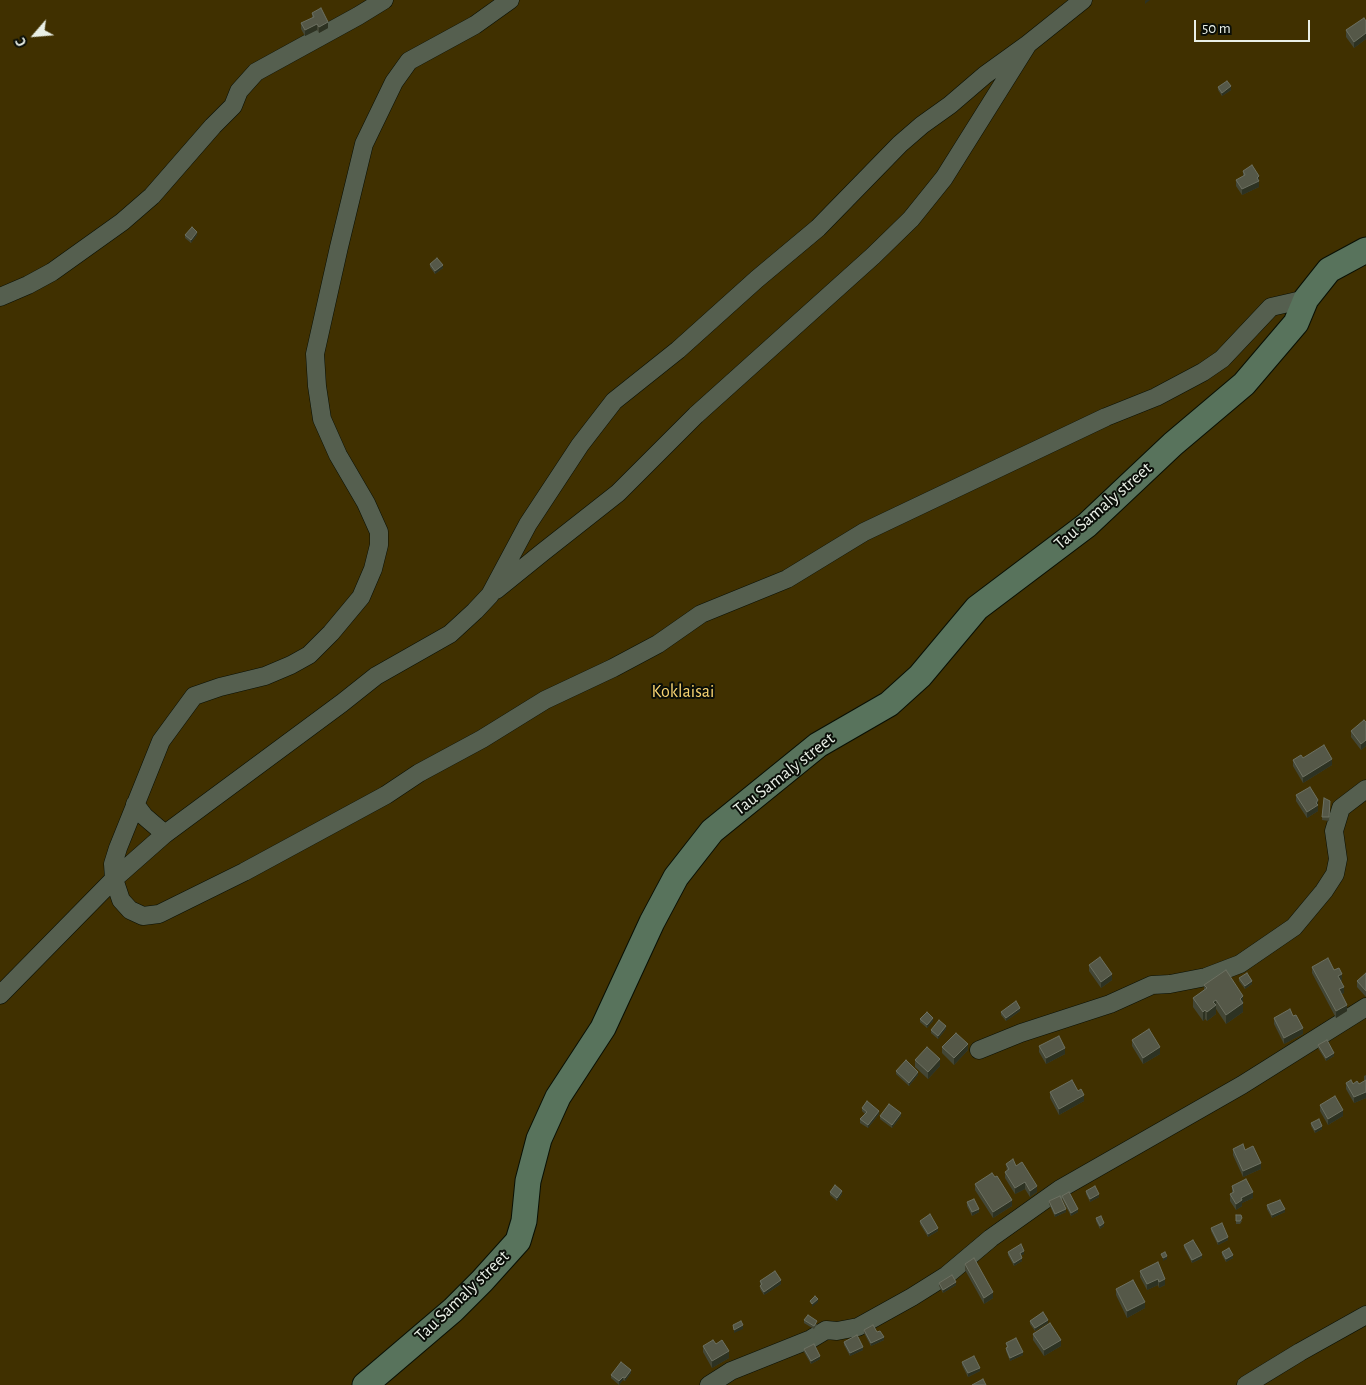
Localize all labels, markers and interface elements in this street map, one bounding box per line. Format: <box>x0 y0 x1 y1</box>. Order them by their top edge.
north arrow <box>10 10 60 60</box>
scale bar <box>1196 10 1312 42</box>
text: 50 m <box>1202 21 1231 36</box>
text: С <box>14 35 30 48</box>
street label: Tau Samaly street <box>1050 458 1156 554</box>
park label: Koklaisai <box>652 681 714 703</box>
street label: Tau Samaly street <box>729 728 839 820</box>
street label: Tau Samaly street <box>410 1246 514 1346</box>

